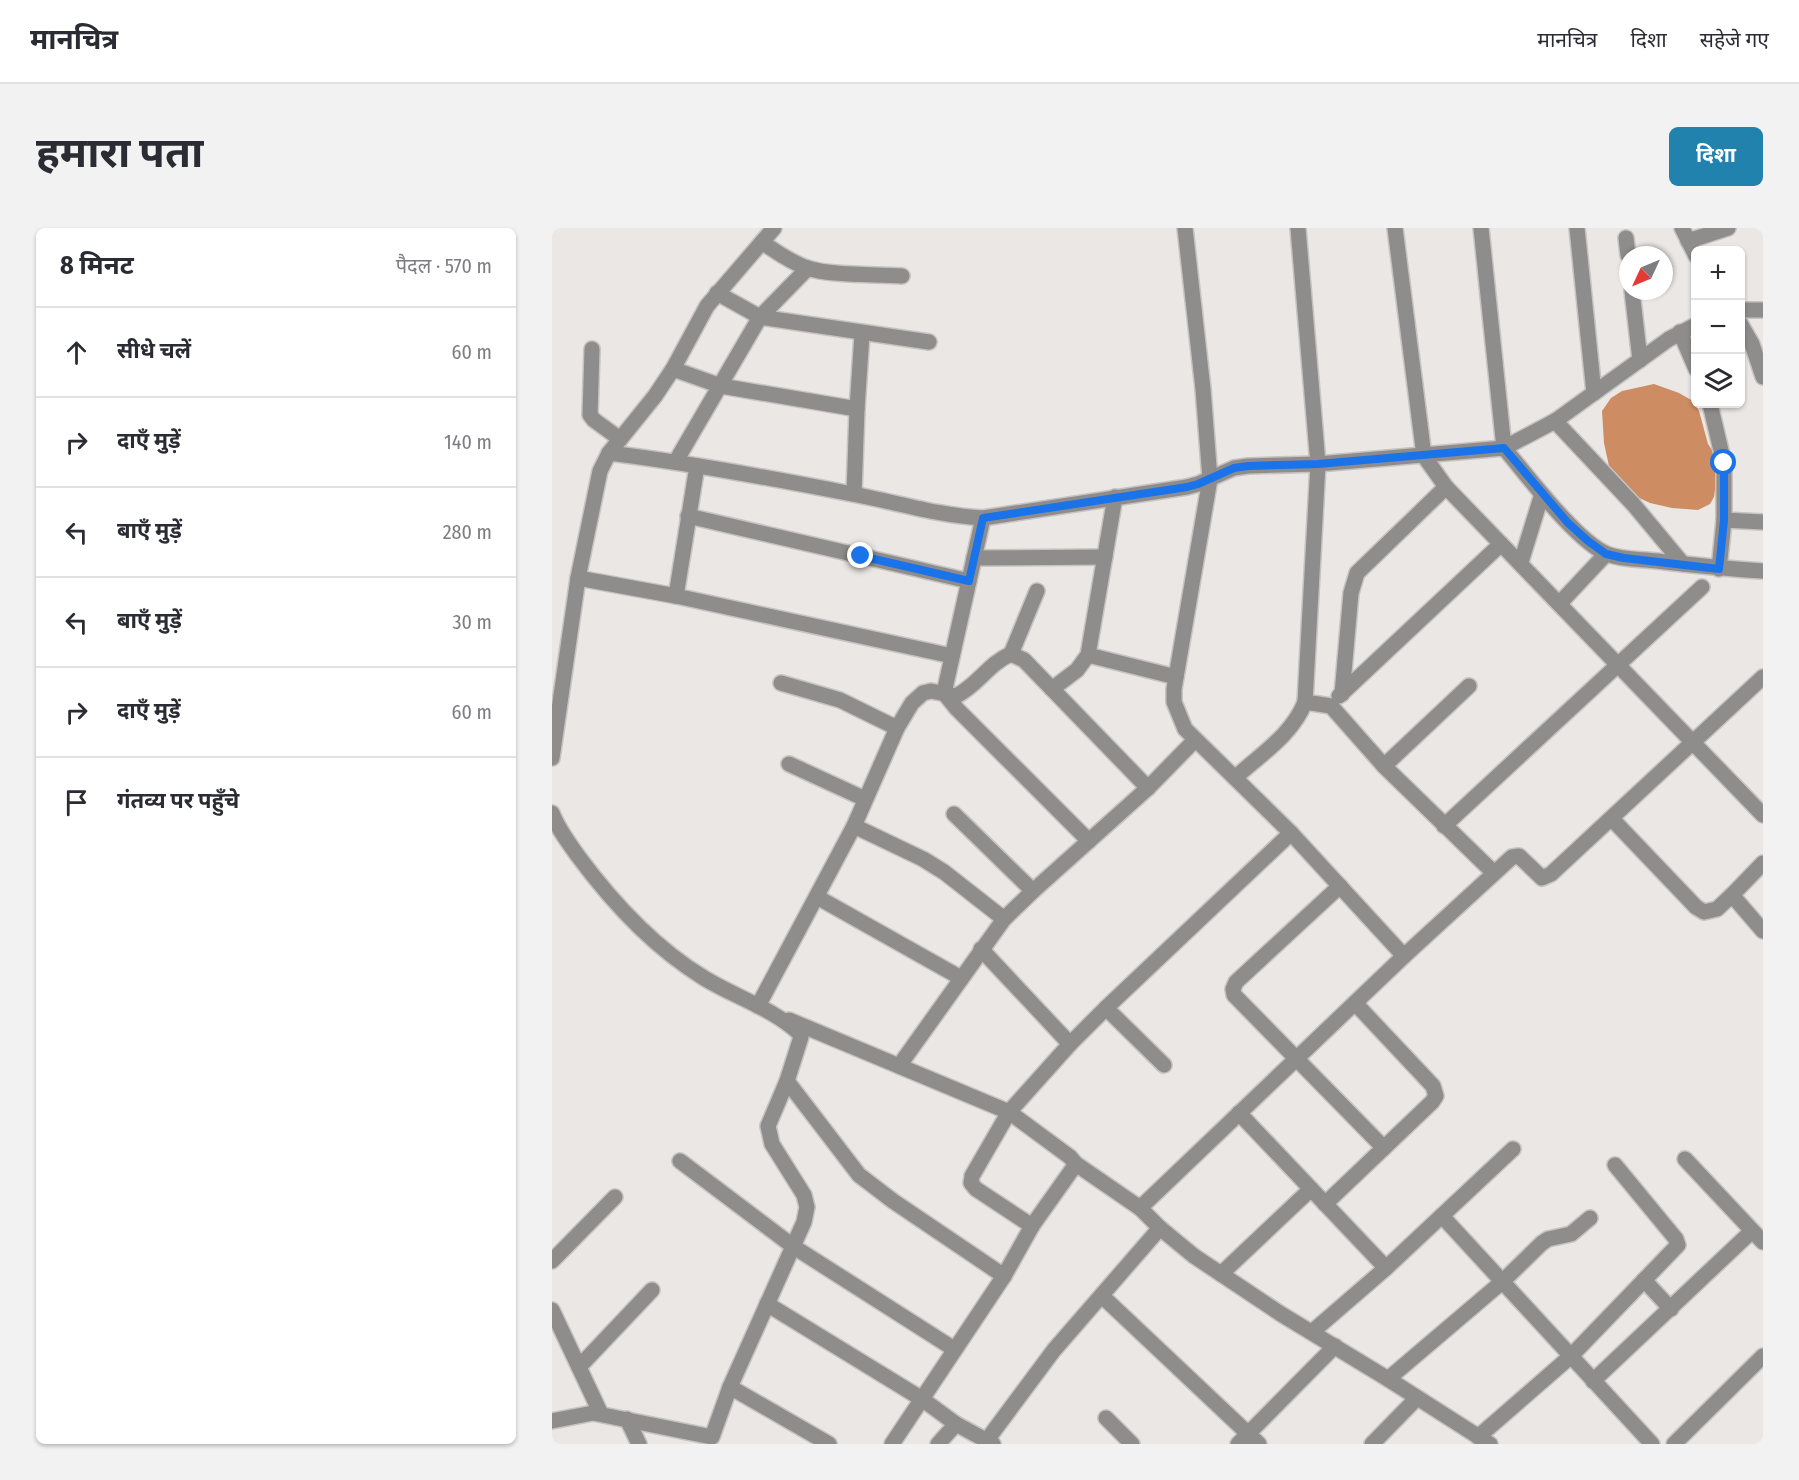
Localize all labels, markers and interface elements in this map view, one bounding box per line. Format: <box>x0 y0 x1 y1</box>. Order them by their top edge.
text: मानचित्र <box>30 23 118 56</box>
text: मानचित्र <box>1537 27 1597 53</box>
text: दिशा <box>1630 27 1667 53</box>
text: सहेजे गए <box>1700 27 1769 53</box>
button: दिशा <box>1669 127 1763 186</box>
text: हमारा पता <box>36 128 203 178</box>
north arrow <box>1619 246 1673 300</box>
map controls <box>1691 246 1745 408</box>
button: + <box>1691 246 1745 300</box>
text: 8 मिनट <box>60 250 134 281</box>
text: पैदल · 570 m <box>396 254 492 278</box>
button: − <box>1691 300 1745 354</box>
icon: ahead <box>60 336 93 369</box>
text: सीधे चलें <box>117 337 191 364</box>
text: 60 m <box>452 340 492 364</box>
button: layers <box>1691 354 1745 408</box>
icon: right <box>60 426 93 459</box>
text: दाएँ मुड़ें <box>117 427 181 454</box>
text: 140 m <box>444 430 492 454</box>
route start <box>1710 449 1736 475</box>
icon: left <box>60 516 93 549</box>
text: बाएँ मुड़ें <box>117 517 182 544</box>
text: 280 m <box>443 520 492 544</box>
route end <box>847 542 873 568</box>
icon: left <box>60 606 93 639</box>
text: बाएँ मुड़ें <box>117 607 182 634</box>
text: 30 m <box>452 610 492 634</box>
icon: right <box>60 696 93 729</box>
text: दाएँ मुड़ें <box>117 697 181 724</box>
text: 60 m <box>452 700 492 724</box>
icon: arrive <box>60 786 93 819</box>
text: गंतव्य पर पहुँचे <box>117 787 239 814</box>

